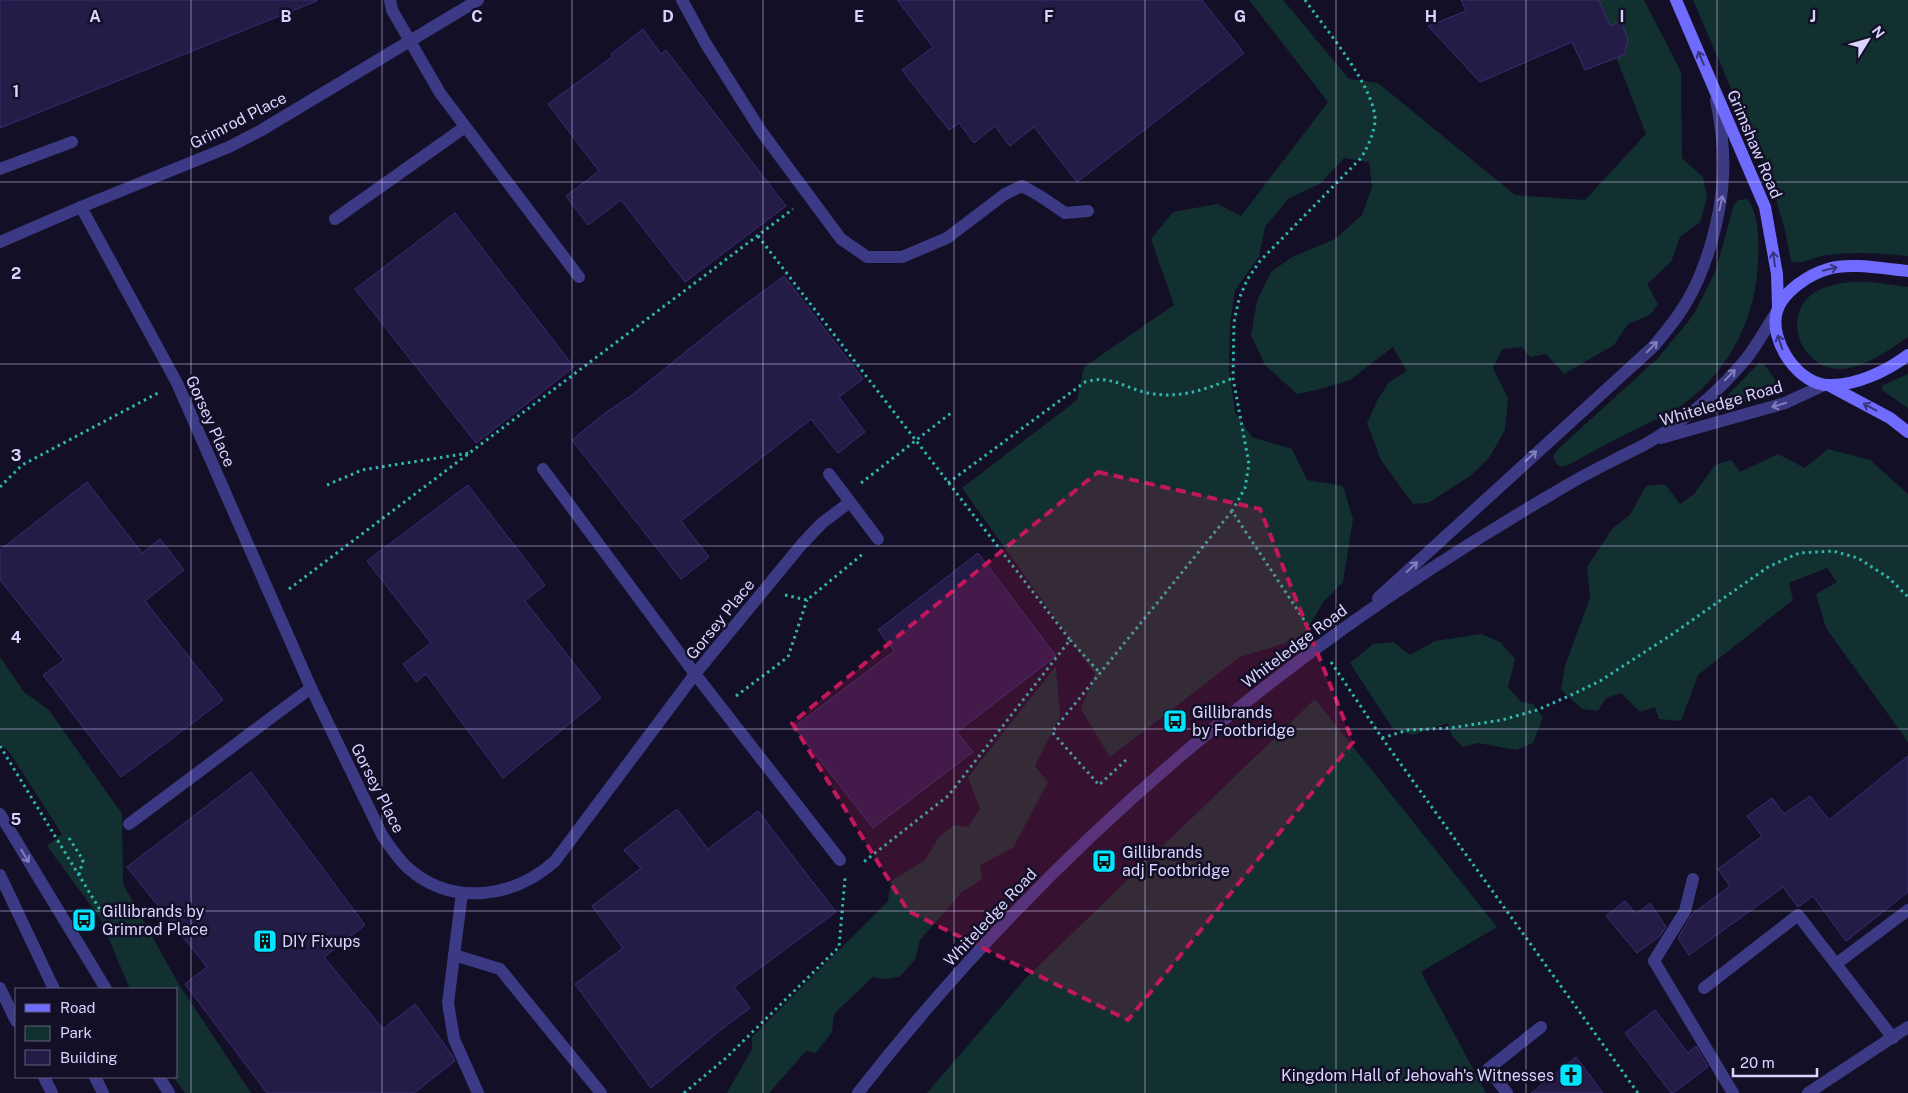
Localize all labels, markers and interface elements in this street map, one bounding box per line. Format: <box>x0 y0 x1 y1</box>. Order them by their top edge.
text: A <box>89 7 101 26</box>
text: B <box>281 7 292 26</box>
text: C <box>471 7 483 26</box>
text: D <box>662 7 674 26</box>
text: E <box>854 7 864 26</box>
text: F <box>1044 7 1054 26</box>
text: G <box>1234 7 1246 26</box>
text: H <box>1425 7 1437 26</box>
text: I <box>1620 7 1624 26</box>
text: J <box>1810 7 1816 26</box>
north arrow <box>1843 15 1893 65</box>
text: N <box>1869 23 1888 41</box>
one-way arrow <box>1695 51 1705 66</box>
text: 1 <box>13 82 19 101</box>
street label: Grimshaw Road <box>1723 87 1786 201</box>
street label: Grimrod Place <box>187 88 290 153</box>
one-way arrow <box>1717 196 1726 212</box>
one-way arrow <box>1769 251 1779 267</box>
text: 2 <box>11 264 21 283</box>
one-way arrow <box>1821 264 1837 273</box>
one-way arrow <box>1775 334 1784 350</box>
one-way arrow <box>1645 342 1657 354</box>
one-way arrow <box>1724 368 1736 381</box>
street label: Gorsey Place <box>182 373 239 470</box>
street label: Whiteledge Road <box>1657 377 1785 430</box>
one-way arrow <box>1772 400 1788 410</box>
one-way arrow <box>1863 402 1878 412</box>
text: 3 <box>11 446 21 465</box>
one-way arrow <box>1525 450 1538 462</box>
one-way arrow <box>1406 561 1418 573</box>
street label: Gorsey Place <box>682 575 759 663</box>
street label: Whiteledge Road <box>1238 601 1351 692</box>
text: 4 <box>11 628 22 647</box>
place label: Gillibrands by Footbridge <box>1192 703 1295 740</box>
bus stop icon: Gillibrands by Footbridge <box>1162 708 1188 734</box>
street label: Gorsey Place <box>347 740 408 836</box>
text: 5 <box>11 810 22 829</box>
place label: Gillibrands adj Footbridge <box>1122 843 1230 880</box>
one-way arrow <box>21 848 31 862</box>
bus stop icon: Gillibrands adj Footbridge <box>1091 848 1117 874</box>
street label: Whiteledge Road <box>940 864 1041 970</box>
place label: Gillibrands by Grimrod Place <box>102 902 208 939</box>
bus stop icon: Gillibrands by Grimrod Place <box>71 907 97 933</box>
building icon: DIY Fixups <box>252 928 278 954</box>
place label: DIY Fixups <box>282 932 360 951</box>
legend <box>15 988 178 1078</box>
text: Road <box>60 999 96 1016</box>
text: Park <box>60 1024 92 1041</box>
scale bar <box>1733 1046 1817 1078</box>
text: Building <box>60 1049 118 1066</box>
text: 20 m <box>1740 1054 1775 1071</box>
church icon: Kingdom Hall of Jehovah's Witnesses <box>1558 1062 1584 1088</box>
place label: Kingdom Hall of Jehovah's Witnesses <box>1281 1066 1554 1085</box>

